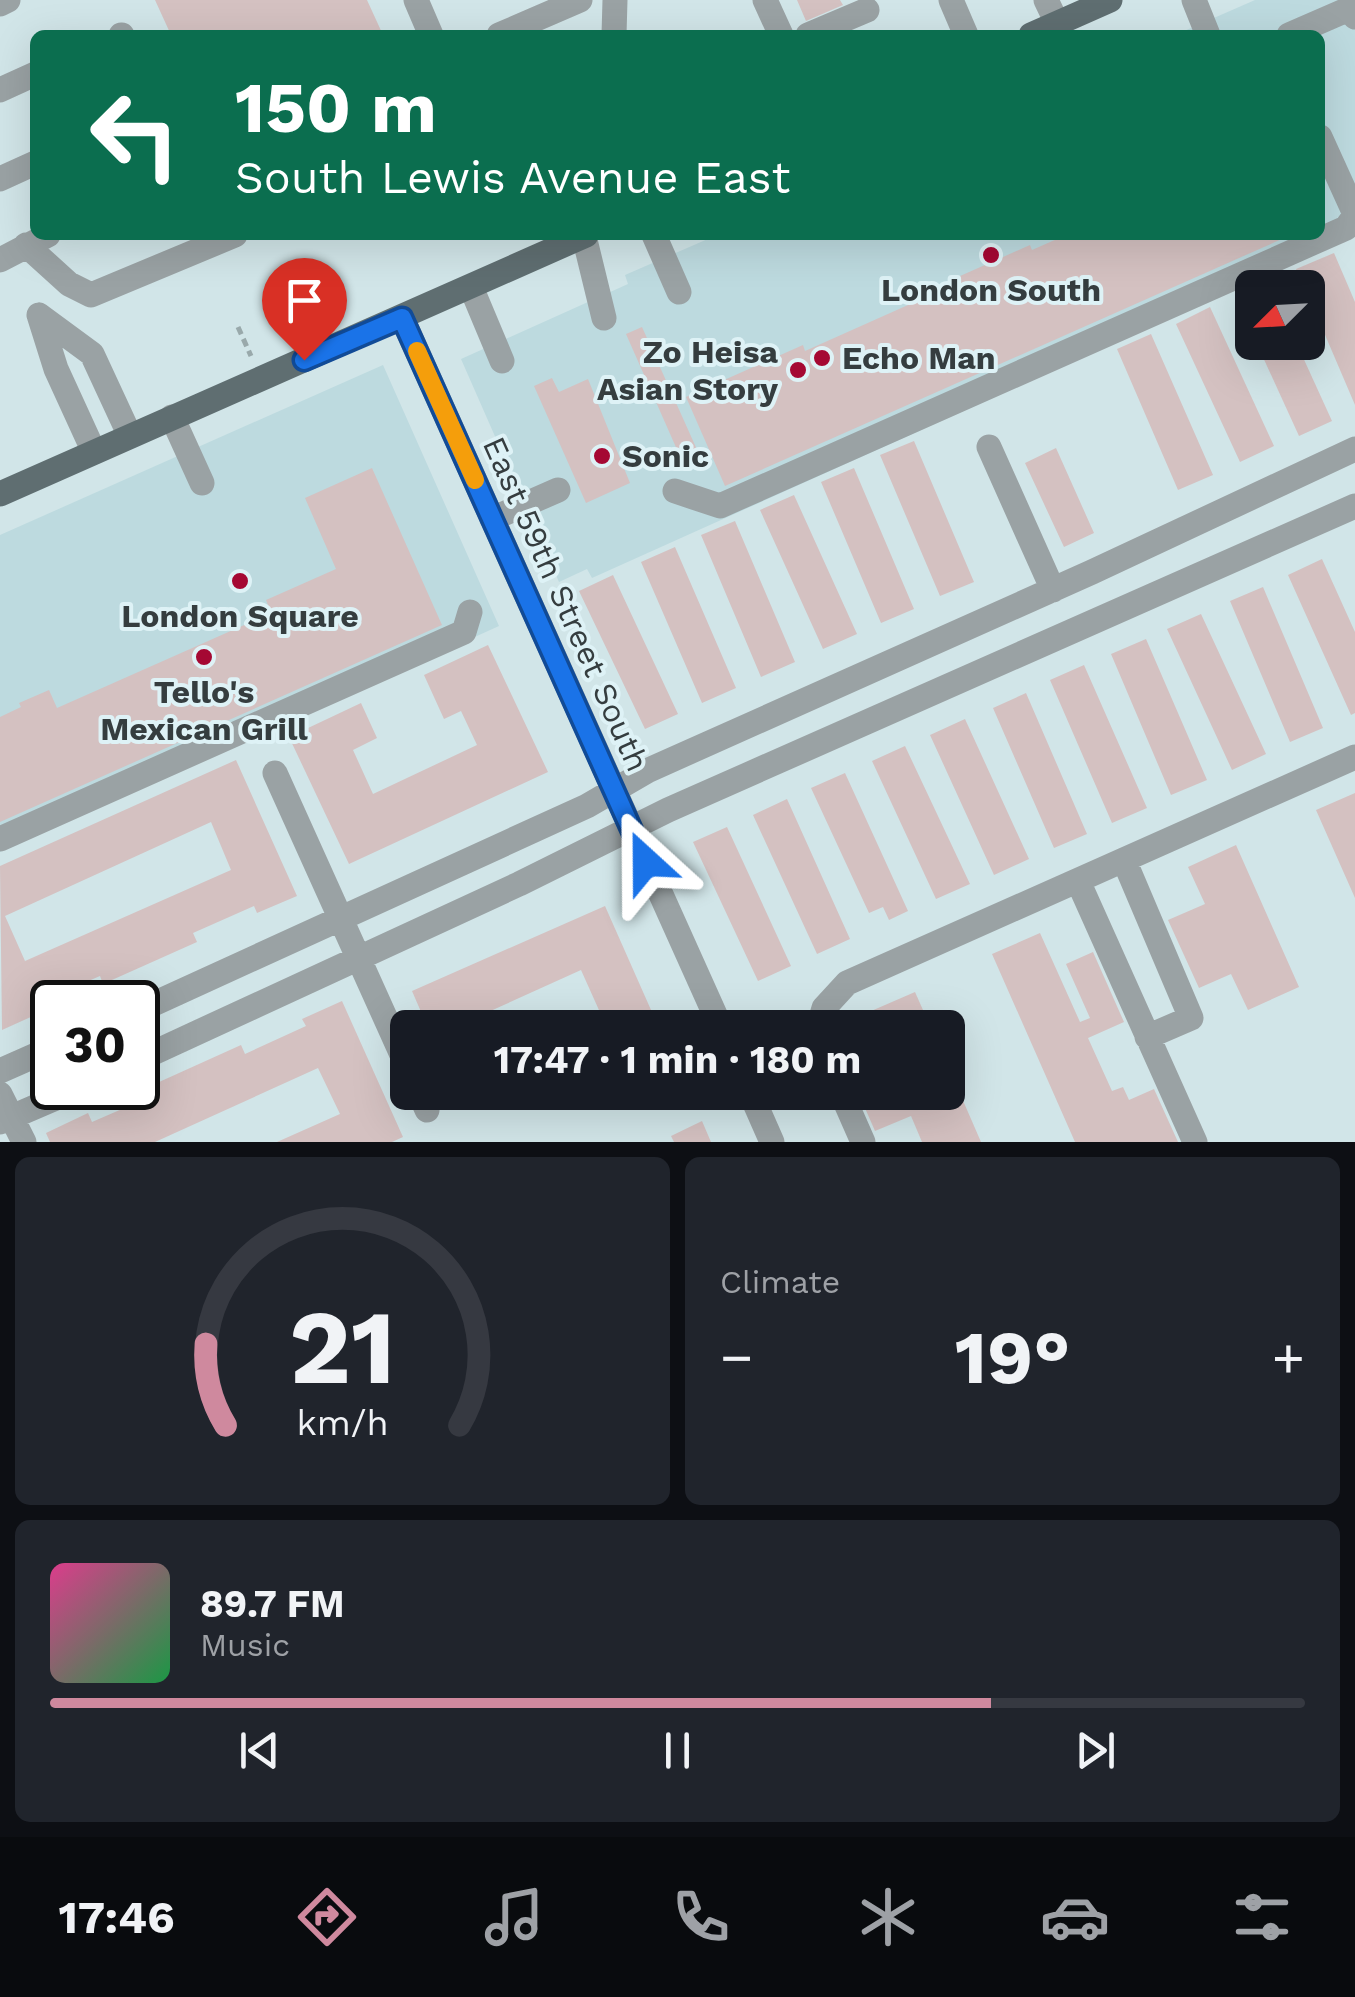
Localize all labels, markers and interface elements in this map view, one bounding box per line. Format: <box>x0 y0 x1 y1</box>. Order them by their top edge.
text: 150 m <box>235 67 437 149</box>
icon: left <box>70 70 200 200</box>
text: South Lewis Avenue East <box>235 151 790 204</box>
marker: London South <box>980 244 1002 266</box>
pin <box>262 258 347 361</box>
north arrow <box>1235 270 1325 360</box>
map controls <box>1235 270 1325 360</box>
place label: London South <box>881 271 1101 309</box>
icon: arrive <box>277 273 332 328</box>
place label: Zo Heisa Asian Story <box>597 333 779 408</box>
place label: Echo Man <box>842 339 996 377</box>
marker: Echo Man <box>811 347 833 369</box>
marker: Zo Heisa Asian Story <box>787 359 809 381</box>
street label: East 59th Street South <box>475 431 657 777</box>
place label: Sonic <box>622 437 709 475</box>
marker: Sonic <box>591 445 613 467</box>
marker: London Square <box>229 570 251 592</box>
place label: London Square <box>121 597 359 635</box>
marker: Tello's Mexican Grill <box>193 646 215 668</box>
place label: Tello's Mexican Grill <box>100 673 308 748</box>
position arrow <box>594 810 698 914</box>
speed limit sign: 30 <box>30 980 160 1110</box>
text: 17:47 · 1 min · 180 m <box>494 1038 861 1082</box>
text: Climate <box>720 1263 840 1301</box>
text: 21 <box>289 1286 396 1408</box>
text: 19° <box>955 1313 1070 1401</box>
text: − <box>720 1325 753 1389</box>
text: + <box>1272 1325 1305 1389</box>
text: km/h <box>296 1402 389 1444</box>
text: 89.7 FM <box>200 1582 345 1626</box>
text: Music <box>200 1626 290 1664</box>
icon: previous <box>232 1723 287 1778</box>
icon: pause <box>650 1723 705 1778</box>
icon: next <box>1068 1723 1123 1778</box>
icon: directions <box>292 1882 362 1952</box>
icon: music <box>479 1882 549 1952</box>
icon: phone <box>666 1882 736 1952</box>
icon: climate <box>853 1882 923 1952</box>
icon: car <box>1040 1882 1110 1952</box>
icon: filters <box>1227 1882 1297 1952</box>
text: 17:46 <box>58 1891 175 1944</box>

